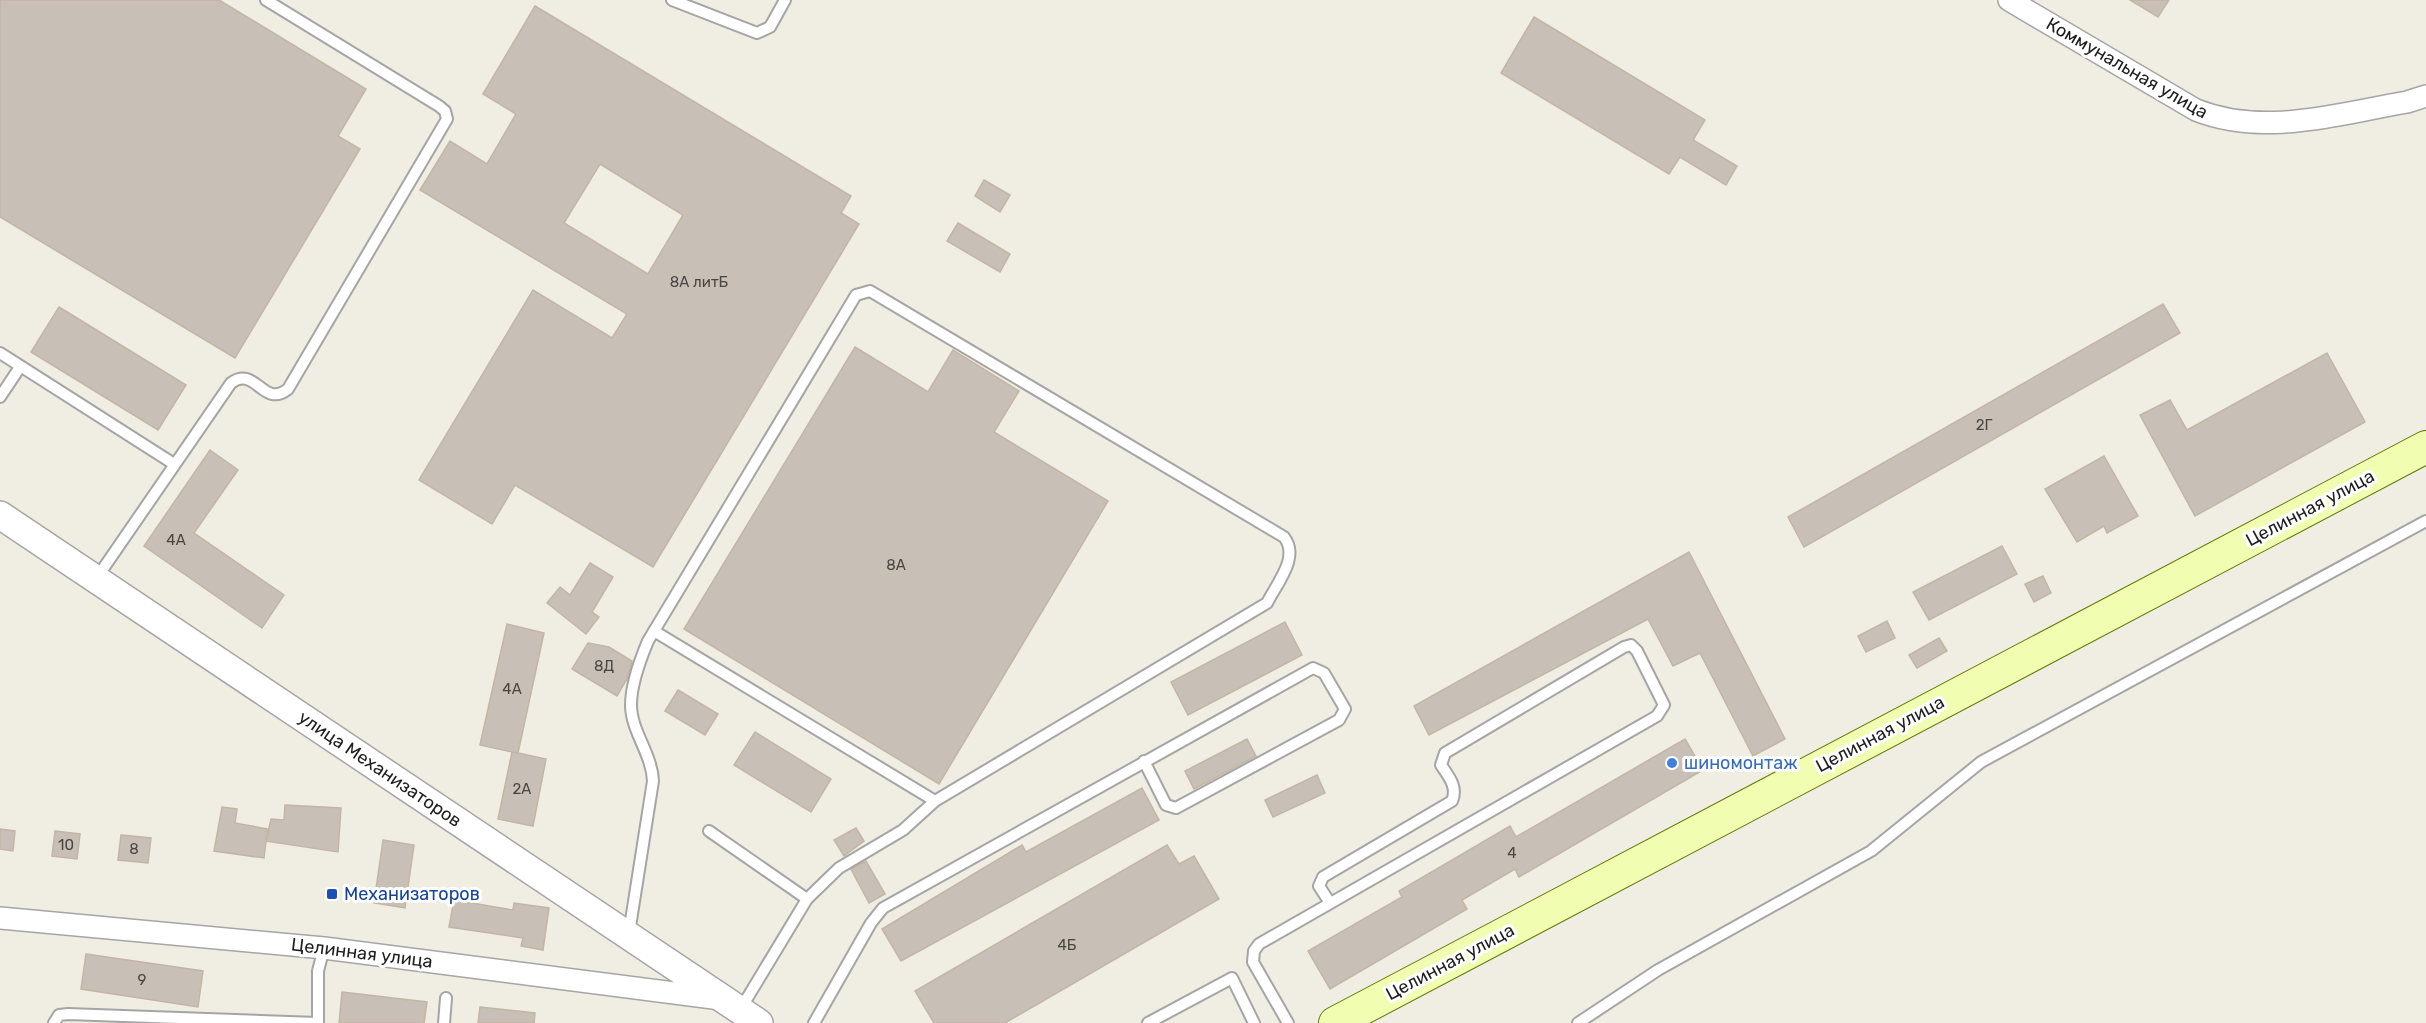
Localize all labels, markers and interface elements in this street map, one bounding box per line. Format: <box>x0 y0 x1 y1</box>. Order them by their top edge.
street label: Коммунальная улица <box>2042 13 2212 123</box>
house number: 8А литБ <box>670 273 729 291</box>
house number: 2Г <box>1976 416 1992 434</box>
street label: Целинная улица <box>2242 465 2378 551</box>
house number: 4А <box>166 531 186 549</box>
house number: 8А <box>886 556 906 574</box>
house number: 8Д <box>594 657 614 675</box>
house number: 4А <box>502 680 522 698</box>
street label: Целинная улица <box>1812 691 1948 777</box>
street label: улица Механизаторов <box>294 706 466 832</box>
place label: шиномонтаж <box>1684 752 1798 774</box>
marker: шиномонтаж <box>1665 756 1679 770</box>
house number: 2А <box>513 780 531 798</box>
house number: 10 <box>58 836 74 854</box>
house number: 8 <box>129 840 139 858</box>
house number: 4 <box>1507 844 1517 862</box>
place label: Механизаторов <box>344 883 480 905</box>
marker: Механизаторов <box>325 887 339 901</box>
street label: Целинная улица <box>1382 919 1518 1005</box>
street label: Целинная улица <box>290 933 434 973</box>
house number: 4Б <box>1058 936 1077 954</box>
house number: 9 <box>138 971 147 989</box>

